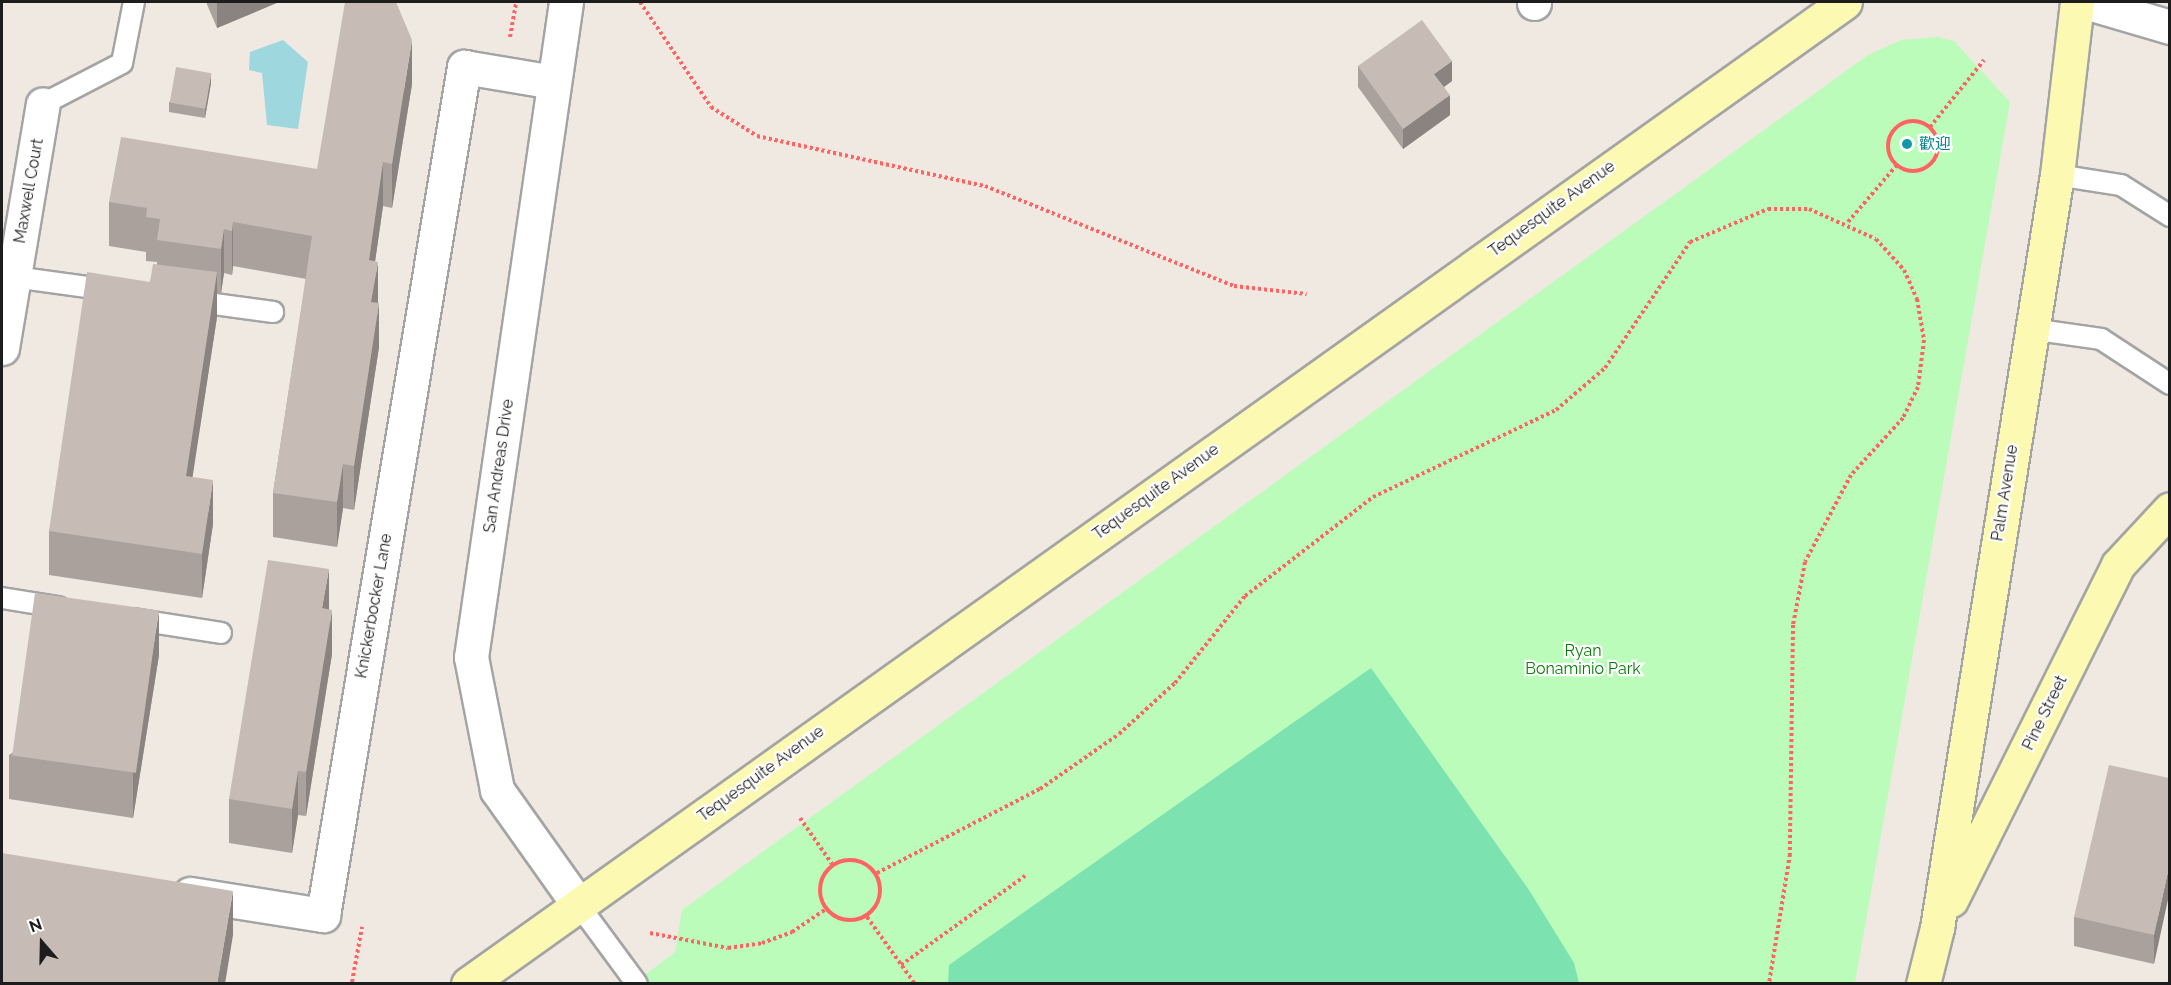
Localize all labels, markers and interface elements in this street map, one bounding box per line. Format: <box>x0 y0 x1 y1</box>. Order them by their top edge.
place label: 歡迎 <box>1919 134 1951 154</box>
street label: Maxwell Court <box>10 137 48 245</box>
marker: 歡迎 <box>1900 137 1914 151</box>
street label: Tequesquite Avenue <box>1485 157 1619 261</box>
street label: San Andreas Drive <box>480 398 518 534</box>
street label: Tequesquite Avenue <box>1089 440 1223 544</box>
street label: Palm Avenue <box>1988 443 2022 543</box>
street label: Knickerbocker Lane <box>352 532 396 680</box>
park label: Ryan Bonaminio Park <box>1525 641 1641 679</box>
street label: Pine Street <box>2019 673 2071 753</box>
street label: Tequesquite Avenue <box>694 722 828 826</box>
north arrow <box>12 913 72 973</box>
text: N <box>27 915 45 937</box>

